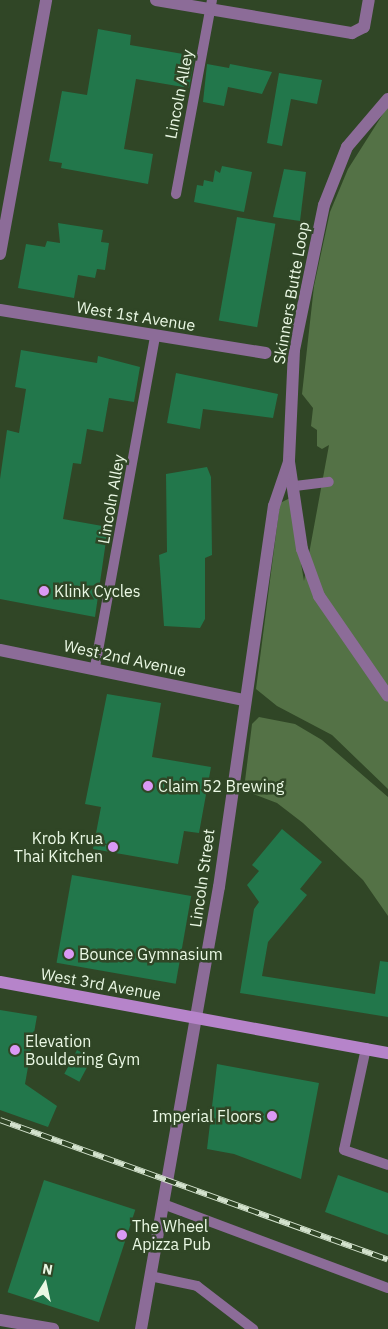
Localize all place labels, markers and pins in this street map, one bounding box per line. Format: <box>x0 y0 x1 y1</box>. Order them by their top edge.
place label: Klink Cycles <box>54 581 141 601</box>
marker: Klink Cycles <box>38 585 50 597</box>
place label: Claim 52 Brewing <box>158 776 284 796</box>
marker: Claim 52 Brewing <box>142 780 154 792</box>
place label: Krob Krua Thai Kitchen <box>14 828 103 866</box>
marker: Krob Krua Thai Kitchen <box>107 841 119 853</box>
place label: Bounce Gymnasium <box>79 944 223 964</box>
marker: Bounce Gymnasium <box>63 948 75 960</box>
place label: Elevation Bouldering Gym <box>25 1031 140 1069</box>
marker: Elevation Bouldering Gym <box>9 1044 21 1056</box>
place label: Imperial Floors <box>152 1106 262 1126</box>
marker: Imperial Floors <box>266 1110 278 1122</box>
place label: The Wheel Apizza Pub <box>132 1216 211 1254</box>
marker: The Wheel Apizza Pub <box>116 1229 128 1241</box>

